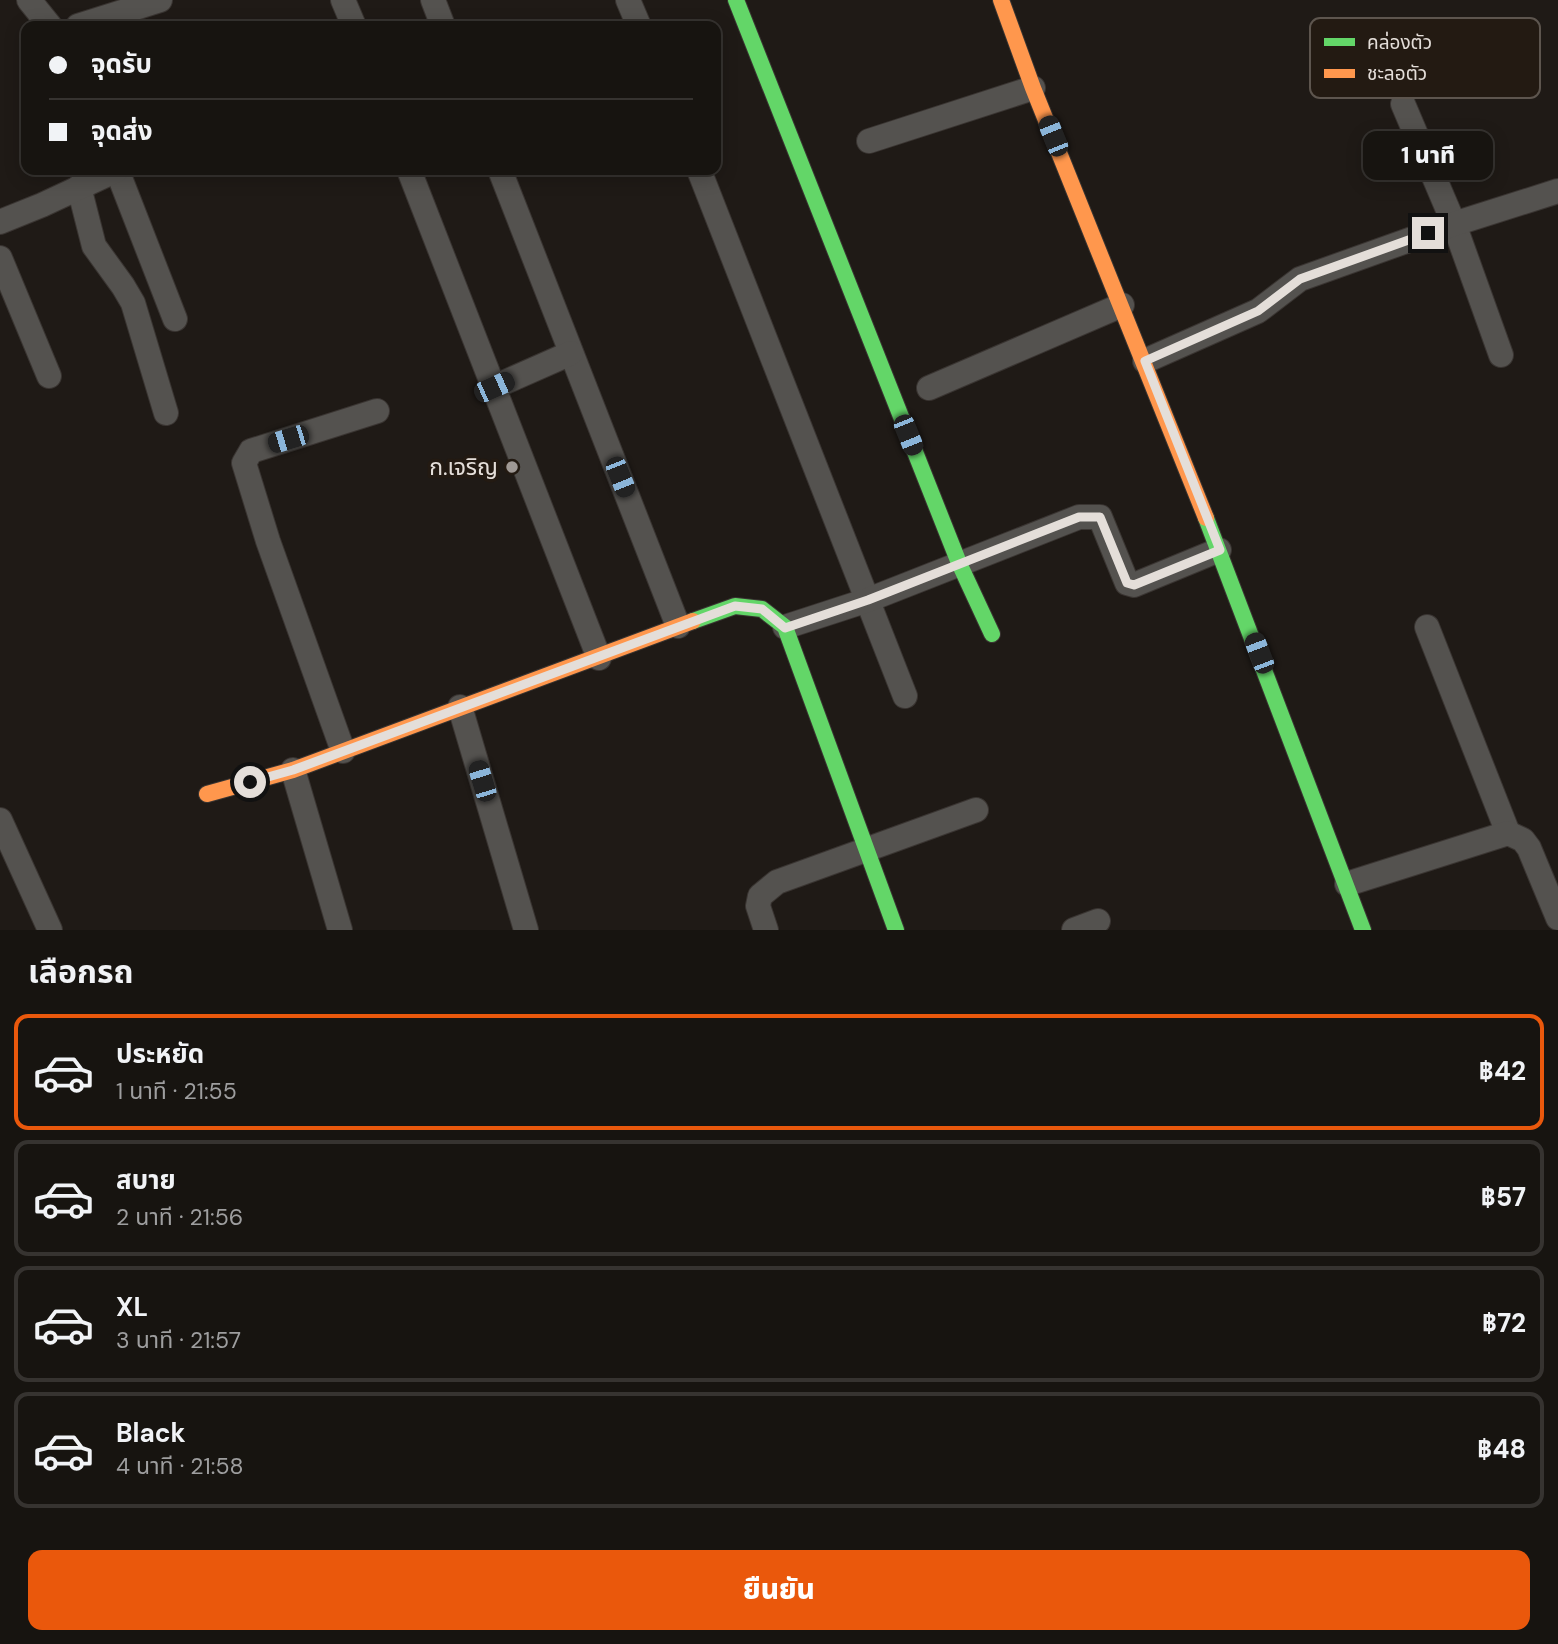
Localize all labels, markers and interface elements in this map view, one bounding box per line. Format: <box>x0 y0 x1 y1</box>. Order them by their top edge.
legend <box>1310 18 1540 98</box>
text: คล่องตัว <box>1367 30 1432 55</box>
text: จุดรับ <box>91 47 152 81</box>
text: ชะลอตัว <box>1367 61 1427 86</box>
car <box>1036 113 1071 159</box>
text: จุดส่ง <box>91 114 153 148</box>
callout: 1 นาที <box>1363 132 1493 180</box>
text: 1 นาที <box>1401 140 1455 170</box>
route end <box>1412 217 1444 249</box>
car <box>471 369 518 405</box>
car <box>891 412 926 458</box>
car <box>265 423 312 455</box>
place label: ก.เจริญ <box>429 452 498 482</box>
car <box>603 454 638 500</box>
marker: ก.เจริญ <box>504 459 520 475</box>
car <box>1242 630 1277 676</box>
car <box>466 758 499 804</box>
route start <box>234 766 266 798</box>
text: เลือกรถ <box>28 951 133 993</box>
text: ประหยัด <box>116 1037 204 1071</box>
icon: car <box>32 1041 95 1104</box>
text: ฿42 <box>1479 1054 1526 1088</box>
text: 1 นาที · 21:55 <box>116 1076 237 1106</box>
text: สบาย <box>116 1163 176 1197</box>
icon: car <box>32 1167 95 1230</box>
text: ฿57 <box>1481 1180 1526 1214</box>
text: 2 นาที · 21:56 <box>116 1202 243 1232</box>
text: XL <box>116 1290 148 1324</box>
icon: car <box>32 1293 95 1356</box>
text: ฿72 <box>1482 1306 1526 1340</box>
text: 3 นาที · 21:57 <box>116 1325 241 1355</box>
text: Black <box>116 1416 186 1450</box>
icon: car <box>32 1419 95 1482</box>
text: ฿48 <box>1477 1432 1526 1466</box>
text: 4 นาที · 21:58 <box>116 1451 243 1481</box>
button: ยืนยัน <box>28 1550 1530 1630</box>

